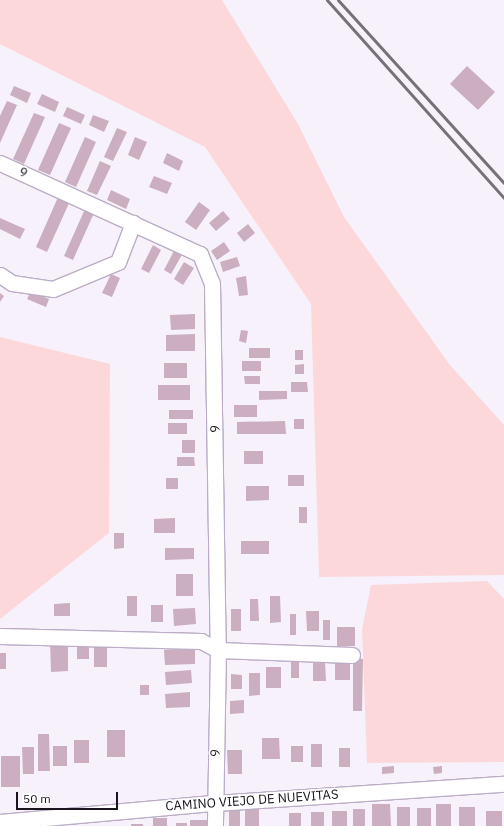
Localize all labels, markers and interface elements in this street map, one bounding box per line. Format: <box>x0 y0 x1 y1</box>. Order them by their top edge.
street label: 9 <box>16 164 30 182</box>
street label: 9 <box>208 425 224 433</box>
street label: 9 <box>208 749 224 757</box>
scale bar <box>18 784 120 810</box>
street label: CAMINO VIEJO DE NUEVITAS <box>165 787 339 815</box>
text: 50 m <box>23 791 51 806</box>

